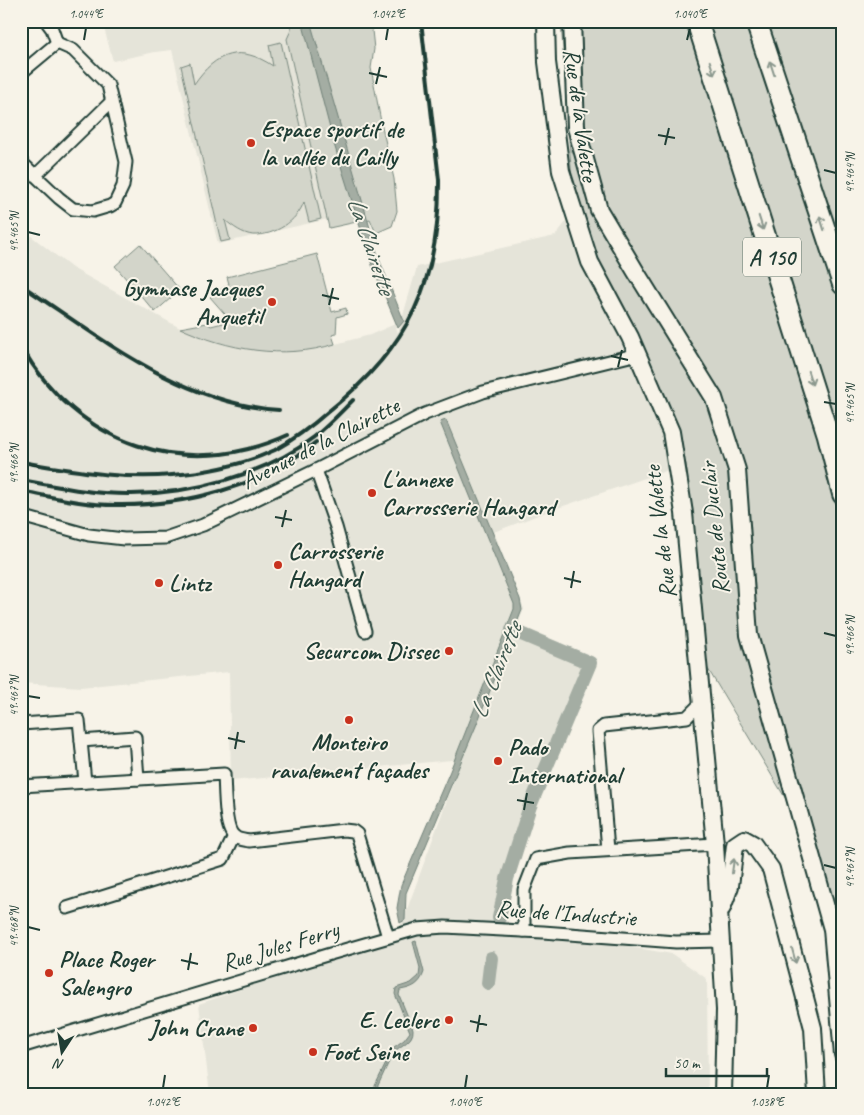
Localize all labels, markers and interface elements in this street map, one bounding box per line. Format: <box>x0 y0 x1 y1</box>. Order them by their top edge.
text: 1.044°E <box>69 6 105 22</box>
text: 1.042°E <box>371 6 407 22</box>
text: 1.040°E <box>673 6 709 22</box>
street label: Rue de la Valette <box>557 47 605 186</box>
one-way arrow <box>708 59 717 75</box>
one-way arrow <box>766 61 776 77</box>
place label: Espace sportif de la vallée du Cailly <box>261 114 405 172</box>
marker: Espace sportif de la vallée du Cailly <box>245 137 257 149</box>
text: 49.464°N <box>842 151 858 193</box>
water label: La Clairette <box>340 193 404 302</box>
text: 49.465°N <box>6 210 22 252</box>
one-way arrow <box>757 214 767 230</box>
one-way arrow <box>817 215 827 231</box>
road number: A 150 <box>743 238 801 276</box>
place label: Gymnase Jacques Anquetil <box>123 273 267 331</box>
marker: Gymnase Jacques Anquetil <box>266 296 278 308</box>
one-way arrow <box>806 369 816 385</box>
text: 49.465°N <box>842 382 858 424</box>
street label: Avenue de la Clairette <box>236 389 406 496</box>
text: 49.466°N <box>6 442 22 484</box>
street label: Route de Duclair <box>692 458 736 596</box>
street label: Rue de la Valette <box>637 462 683 600</box>
place label: L'annexe Carrosserie Hangard <box>382 464 559 522</box>
marker: L'annexe Carrosserie Hangard <box>366 487 378 499</box>
place label: Carrosserie Hangard <box>288 536 384 594</box>
marker: Carrosserie Hangard <box>272 559 284 571</box>
place label: Lintz <box>169 568 213 598</box>
marker: Lintz <box>153 577 165 589</box>
water label: La Clairette <box>462 614 531 723</box>
text: 49.466°N <box>842 614 858 656</box>
place label: Securcom Dissec <box>303 636 440 666</box>
marker: Securcom Dissec <box>443 645 455 657</box>
text: 49.467°N <box>6 674 22 716</box>
marker: Monteiro ravalement façades <box>343 714 355 726</box>
place label: Monteiro ravalement façades <box>270 727 431 785</box>
place label: Pado International <box>508 732 625 790</box>
marker: Pado International <box>492 755 504 767</box>
text: 49.467°N <box>842 846 858 888</box>
one-way arrow <box>728 858 738 874</box>
street label: Rue de l'Industrie <box>495 893 639 933</box>
text: 49.468°N <box>6 905 22 947</box>
street label: Rue Jules Ferry <box>218 913 344 978</box>
place label: Place Roger Salengro <box>59 944 156 1002</box>
one-way arrow <box>790 947 799 963</box>
marker: Place Roger Salengro <box>43 967 55 979</box>
place label: E. Leclerc <box>359 1005 440 1035</box>
place label: John Crane <box>148 1013 245 1043</box>
marker: E. Leclerc <box>443 1014 455 1026</box>
marker: John Crane <box>247 1022 259 1034</box>
north arrow <box>38 1028 88 1078</box>
place label: Foot Seine <box>323 1037 410 1067</box>
scale bar <box>666 1045 768 1077</box>
marker: Foot Seine <box>307 1046 319 1058</box>
text: 50 m <box>674 1054 701 1073</box>
text: N <box>51 1055 65 1073</box>
text: 1.042°E <box>146 1094 182 1110</box>
text: 1.040°E <box>448 1094 484 1110</box>
text: 1.038°E <box>750 1094 786 1110</box>

